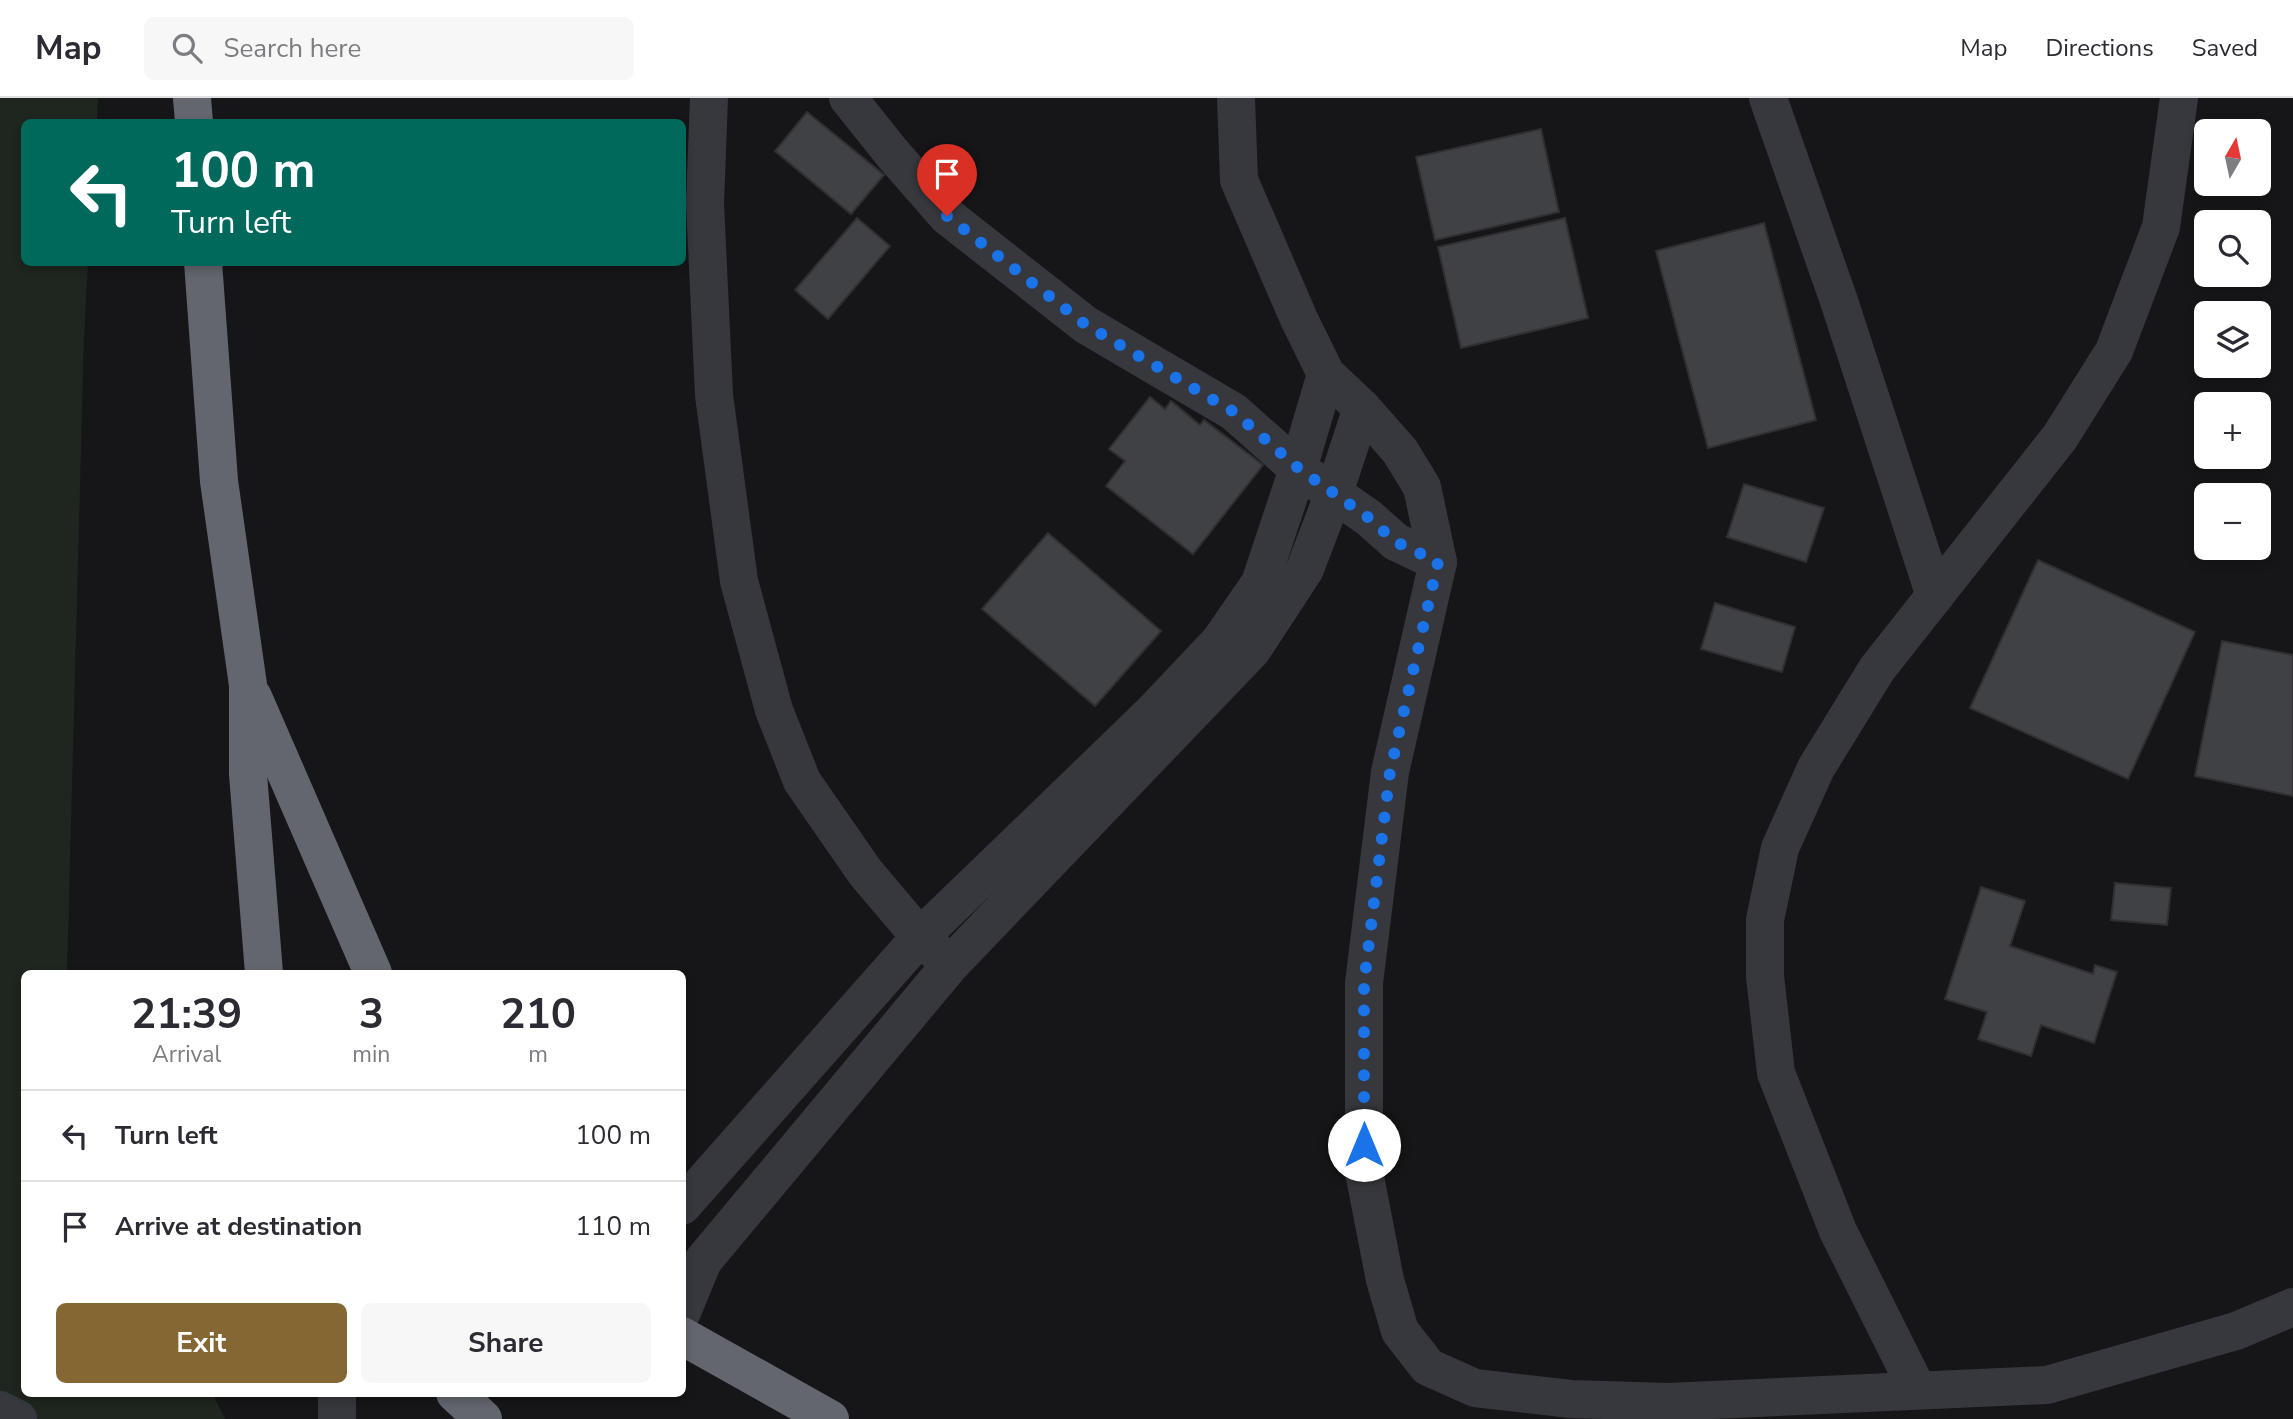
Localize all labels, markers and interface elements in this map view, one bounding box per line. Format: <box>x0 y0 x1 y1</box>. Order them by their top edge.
search box <box>144 17 634 80</box>
text: Map <box>35 26 102 71</box>
icon: search <box>168 29 206 67</box>
text: Search here <box>224 31 361 66</box>
text: Map <box>1960 32 2007 64</box>
text: Directions <box>2045 32 2154 64</box>
text: Saved <box>2192 32 2258 64</box>
north arrow <box>2194 119 2272 196</box>
map controls <box>2194 119 2271 560</box>
text: 100 m <box>171 137 315 204</box>
pin <box>917 144 977 216</box>
icon: left <box>56 147 147 238</box>
icon: arrive <box>928 155 966 193</box>
text: Turn left <box>171 201 291 244</box>
button: search <box>2194 210 2271 287</box>
button: layers <box>2194 301 2271 378</box>
button: + <box>2194 392 2271 469</box>
button: − <box>2194 483 2271 560</box>
text: 21:39 <box>131 986 242 1043</box>
text: 3 <box>359 986 384 1043</box>
text: 210 <box>500 986 576 1043</box>
text: Arrival <box>152 1039 221 1070</box>
text: min <box>352 1039 390 1070</box>
text: m <box>528 1039 548 1070</box>
position arrow <box>1327 1108 1401 1182</box>
icon: left <box>56 1117 94 1155</box>
text: Turn left <box>115 1118 218 1153</box>
text: 100 m <box>575 1118 651 1153</box>
icon: arrive <box>56 1208 94 1246</box>
text: Arrive at destination <box>115 1209 362 1244</box>
text: 110 m <box>575 1209 651 1244</box>
button: Exit <box>56 1303 347 1383</box>
button: Share <box>361 1303 651 1383</box>

